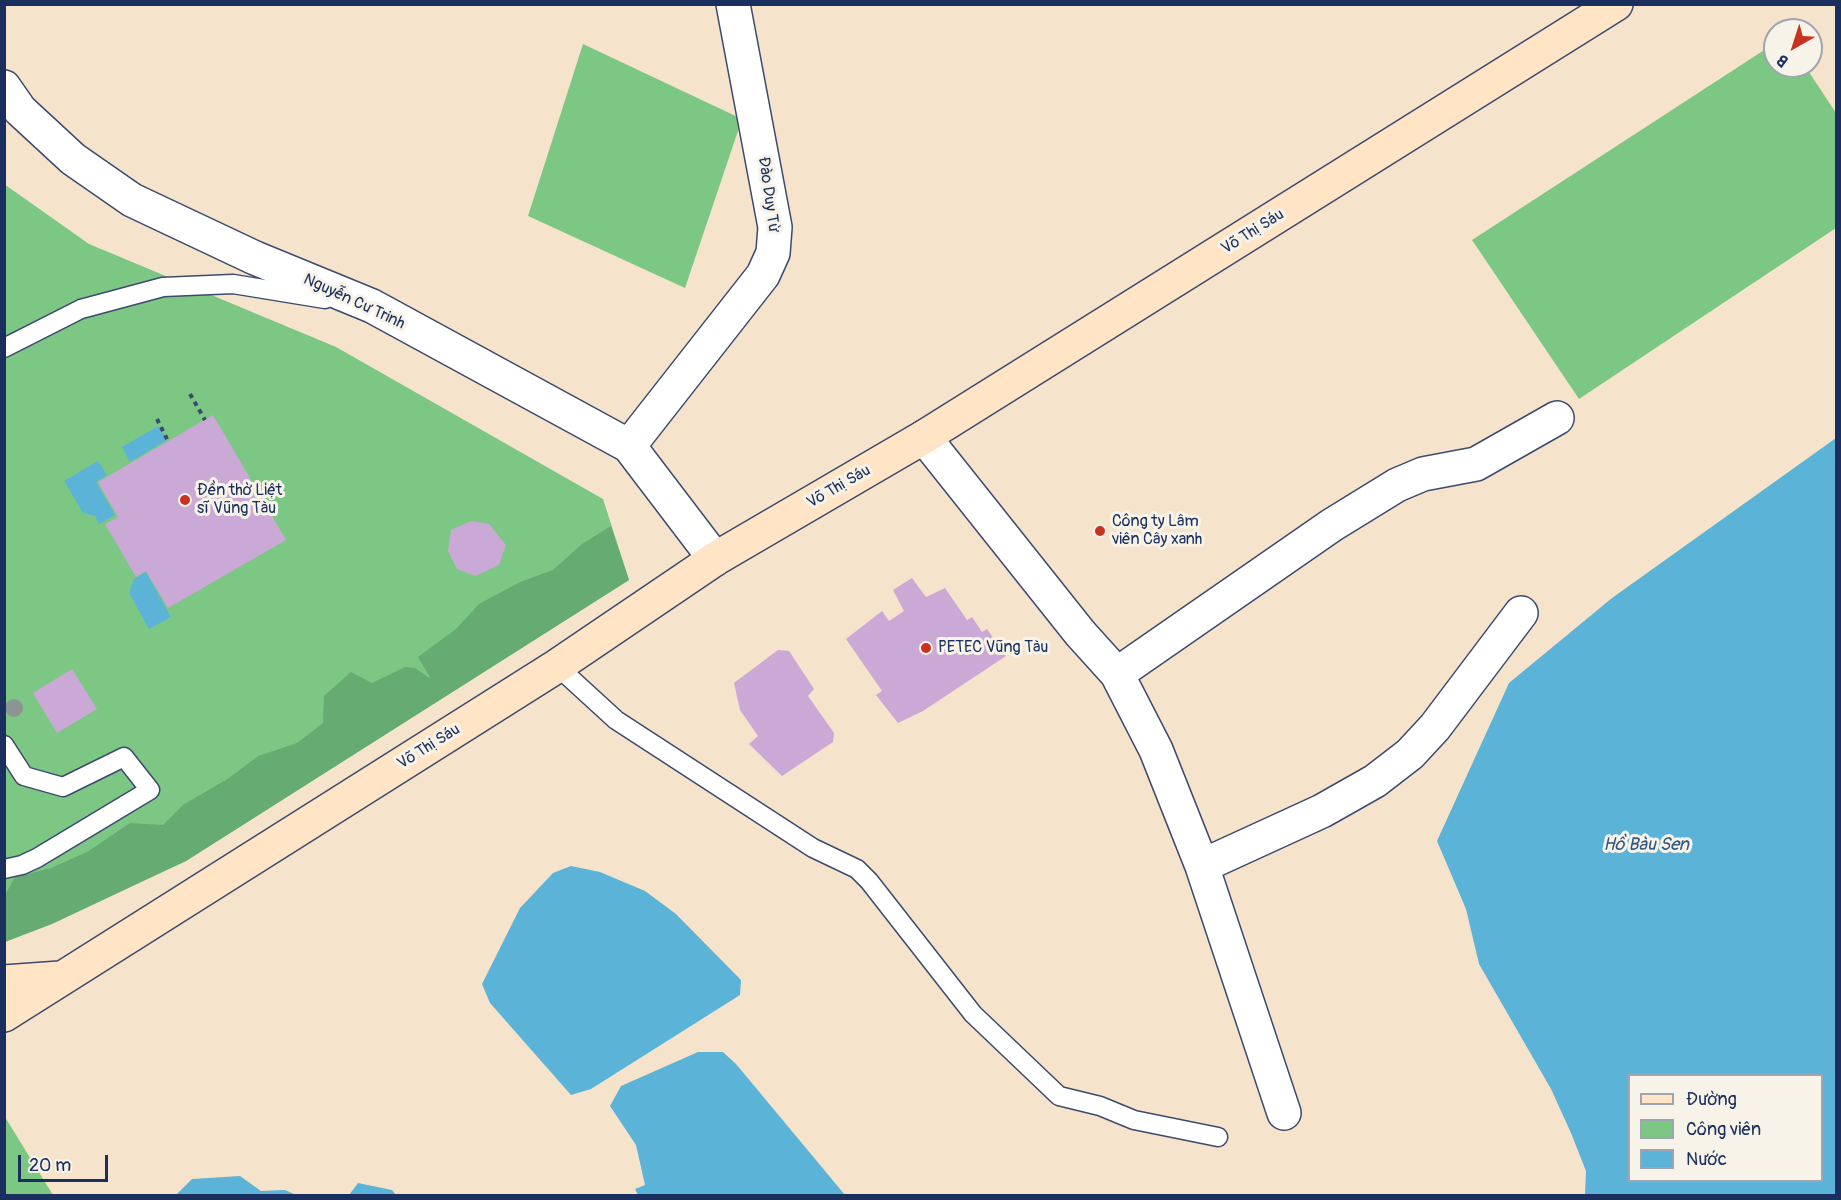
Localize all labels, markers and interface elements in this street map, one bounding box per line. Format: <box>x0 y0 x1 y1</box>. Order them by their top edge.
north arrow <box>1763 18 1823 78</box>
text: B <box>1773 50 1793 71</box>
street label: Đào Duy Từ <box>753 156 783 234</box>
street label: Võ Thị Sáu <box>1218 205 1288 259</box>
street label: Nguyễn Cư Trinh <box>300 270 408 334</box>
street label: Võ Thị Sáu <box>804 461 874 513</box>
place label: Đền thờ Liệt sĩ Vũng Tàu <box>197 481 282 519</box>
marker: Đền thờ Liệt sĩ Vũng Tàu <box>178 493 192 507</box>
place label: Công ty Lâm viên Cây xanh <box>1112 512 1202 550</box>
marker: Công ty Lâm viên Cây xanh <box>1093 524 1107 538</box>
place label: PETEC Vũng Tàu <box>938 638 1048 658</box>
marker: PETEC Vũng Tàu <box>919 641 933 655</box>
street label: Võ Thị Sáu <box>394 720 464 774</box>
water label: Hồ Bàu Sen <box>1603 834 1689 856</box>
legend <box>1628 1074 1823 1182</box>
text: Đường <box>1686 1088 1737 1111</box>
text: Công viên <box>1686 1118 1761 1141</box>
scale bar <box>21 1143 111 1181</box>
text: Nước <box>1686 1148 1727 1171</box>
text: 20 m <box>29 1154 71 1177</box>

